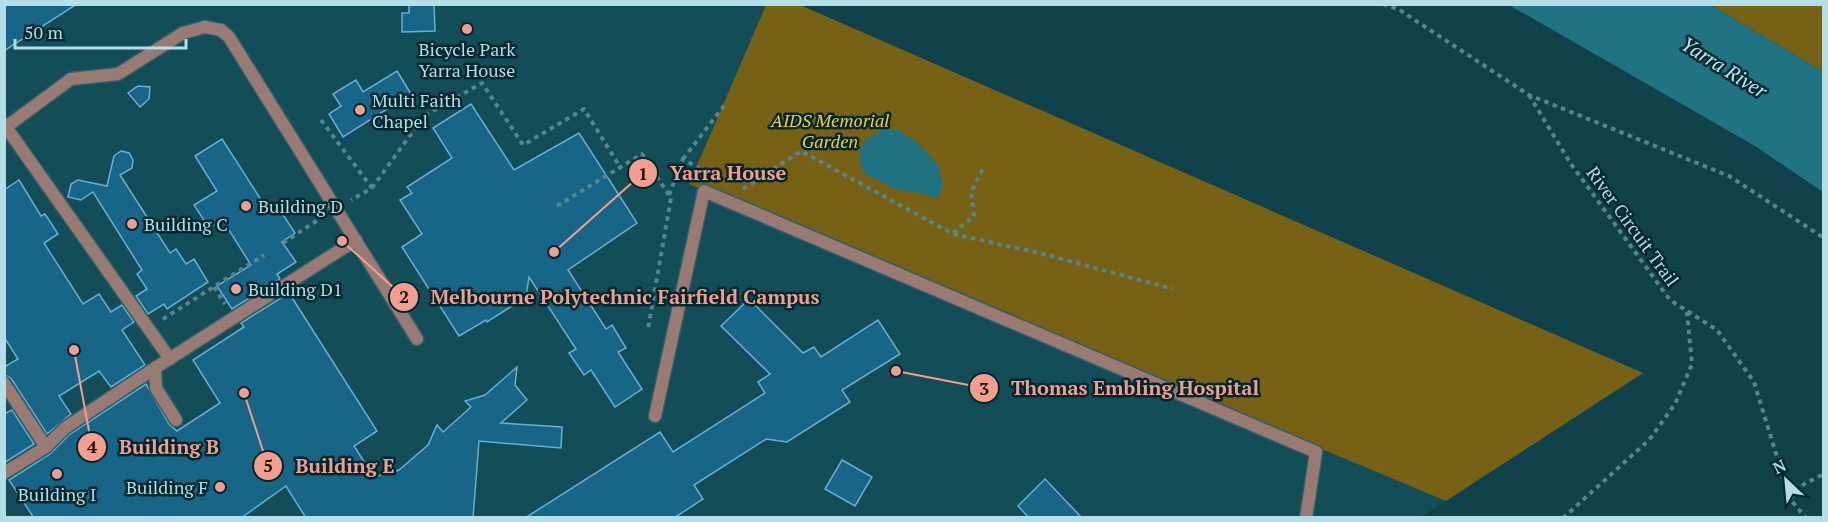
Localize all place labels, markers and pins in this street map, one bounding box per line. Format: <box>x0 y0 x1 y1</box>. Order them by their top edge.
marker: Bicycle Park Yarra House <box>460 22 474 36</box>
place label: Bicycle Park Yarra House <box>419 37 516 82</box>
place label: Multi Faith Chapel <box>372 88 462 133</box>
marker: Multi Faith Chapel <box>353 103 367 117</box>
callout: Yarra House <box>628 154 799 192</box>
place label: Building D <box>258 194 343 218</box>
marker: Building D <box>239 199 253 213</box>
place label: Building C <box>144 212 228 236</box>
marker: Building C <box>125 217 139 231</box>
place label: Building D1 <box>248 277 343 301</box>
callout: Melbourne Polytechnic Fairfield Campus <box>389 278 832 316</box>
marker: Building D1 <box>229 282 243 296</box>
callout: Thomas Embling Hospital <box>969 369 1271 407</box>
callout: Building B <box>77 428 231 466</box>
callout: Building E <box>253 447 406 485</box>
marker: Building I <box>50 467 64 481</box>
place label: Building F <box>126 475 208 499</box>
marker: Building F <box>213 480 227 494</box>
place label: Building I <box>18 482 96 506</box>

